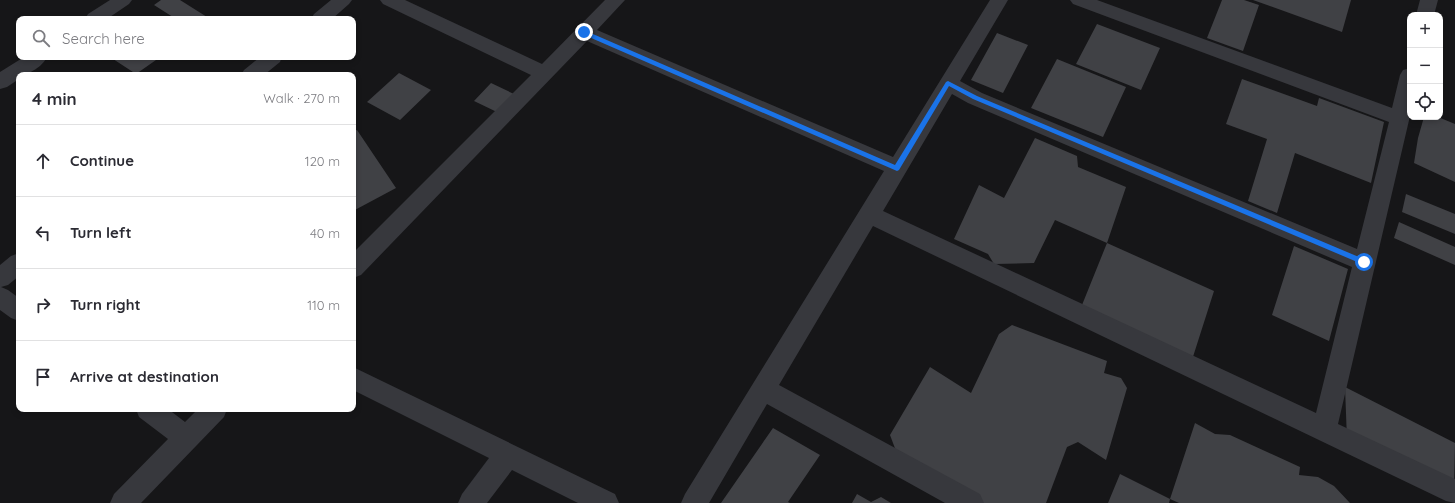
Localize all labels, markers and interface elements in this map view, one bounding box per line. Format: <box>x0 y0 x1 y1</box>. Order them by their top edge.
map controls <box>1407 12 1443 120</box>
button: + <box>1407 12 1443 48</box>
search box <box>16 16 356 60</box>
route end <box>575 23 593 41</box>
icon: search <box>30 27 52 49</box>
text: Search here <box>62 29 145 48</box>
button: − <box>1407 48 1443 84</box>
button: locate <box>1407 84 1443 120</box>
text: 4 min <box>32 88 77 109</box>
text: Walk · 270 m <box>263 90 340 106</box>
icon: ahead <box>32 150 54 172</box>
text: Continue <box>70 151 134 170</box>
text: 120 m <box>305 153 340 169</box>
icon: left <box>32 222 54 244</box>
text: Turn left <box>70 223 132 242</box>
text: 40 m <box>310 225 340 241</box>
route start <box>1355 253 1373 271</box>
icon: right <box>32 294 54 316</box>
text: Turn right <box>70 295 141 314</box>
text: 110 m <box>307 297 340 313</box>
icon: arrive <box>32 366 54 388</box>
text: Arrive at destination <box>70 367 219 386</box>

